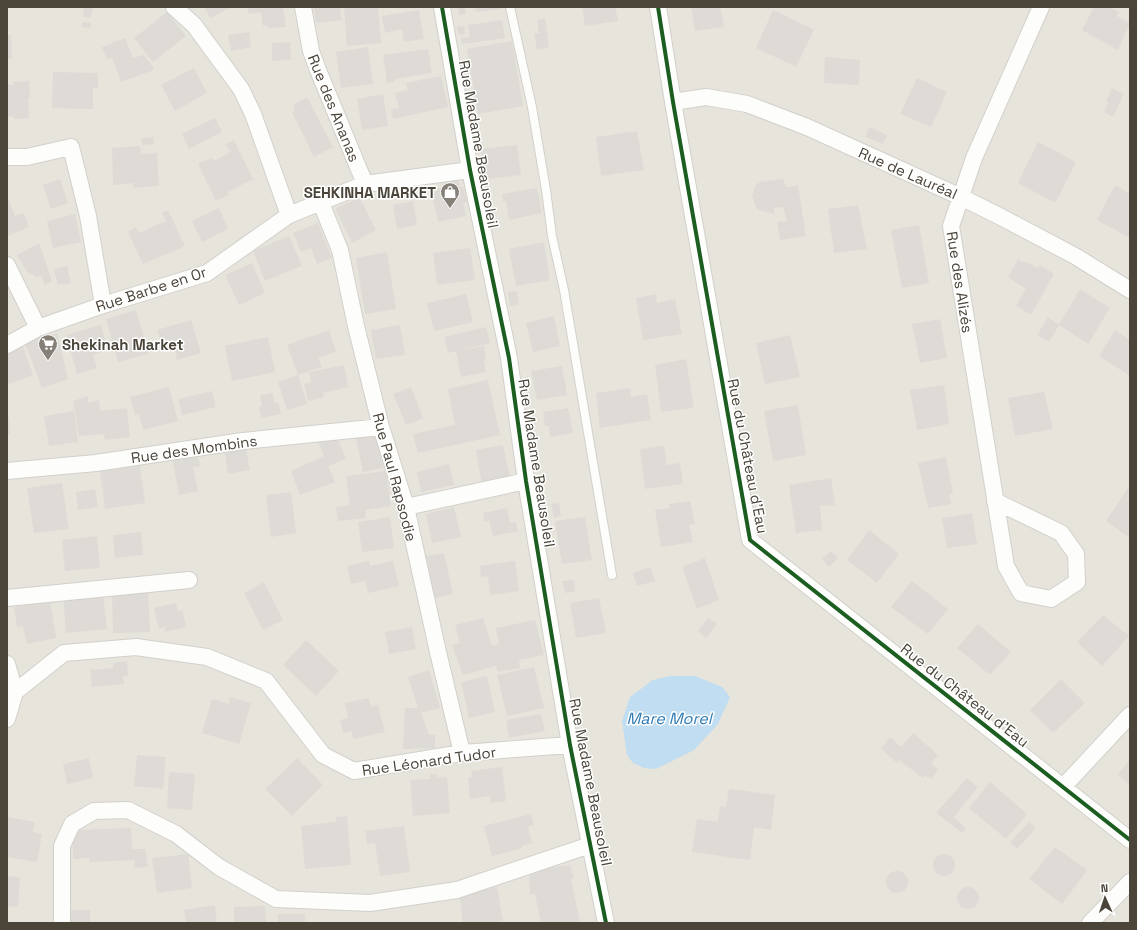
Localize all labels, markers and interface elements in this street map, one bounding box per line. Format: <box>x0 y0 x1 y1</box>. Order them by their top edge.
street label: Rue des Ananas <box>304 51 364 165</box>
street label: Rue Madame Beausoleil <box>455 59 503 229</box>
street label: Rue de Lauréal <box>856 143 960 203</box>
shop icon: SEHKINHA MARKET <box>439 181 461 209</box>
place label: SEHKINHA MARKET <box>304 183 436 202</box>
street label: Rue des Alizés <box>943 230 977 334</box>
street label: Rue Barbe en Or <box>93 262 209 316</box>
supermarket icon: Shekinah Market <box>37 333 59 361</box>
place label: Shekinah Market <box>62 335 184 354</box>
street label: Rue Madame Beausoleil <box>514 377 560 549</box>
street label: Rue du Château d'Eau <box>724 377 772 535</box>
street label: Rue Paul Rapsodie <box>369 411 421 544</box>
street label: Rue des Mombins <box>130 431 258 467</box>
street label: Rue du Château d'Eau <box>897 639 1033 751</box>
street label: Rue Madame Beausoleil <box>565 697 617 867</box>
water label: Mare Morel <box>626 708 714 729</box>
street label: Rue Léonard Tudor <box>361 742 498 780</box>
north arrow <box>1085 878 1125 918</box>
text: N <box>1100 881 1109 895</box>

